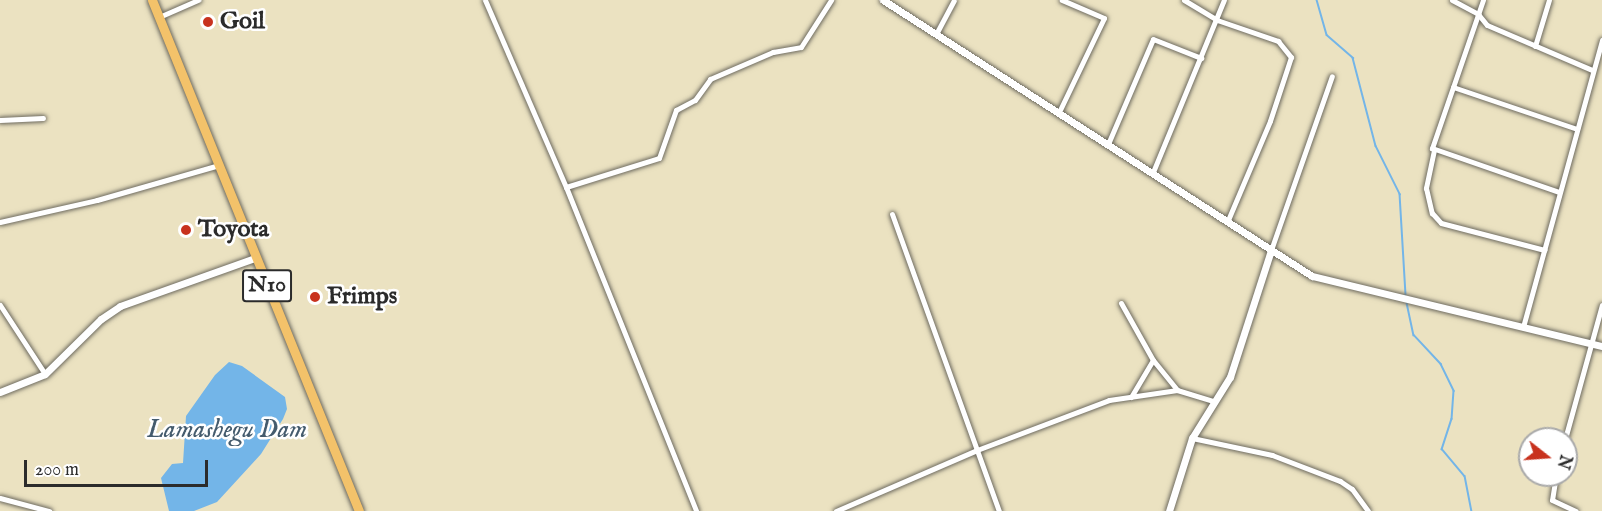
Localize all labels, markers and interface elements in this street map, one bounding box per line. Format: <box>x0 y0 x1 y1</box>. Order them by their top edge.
place label: Goil <box>220 8 265 36</box>
marker: Goil <box>201 15 215 29</box>
place label: Toyota <box>198 216 269 244</box>
marker: Toyota <box>179 223 193 237</box>
road number: N10 <box>242 267 292 305</box>
place label: Frimps <box>327 283 397 311</box>
marker: Frimps <box>308 290 322 304</box>
water label: Lamashegu Dam <box>147 414 307 446</box>
north arrow <box>1518 427 1578 487</box>
scale bar <box>27 448 212 486</box>
text: N <box>1552 452 1575 471</box>
text: 200 m <box>35 459 79 482</box>

